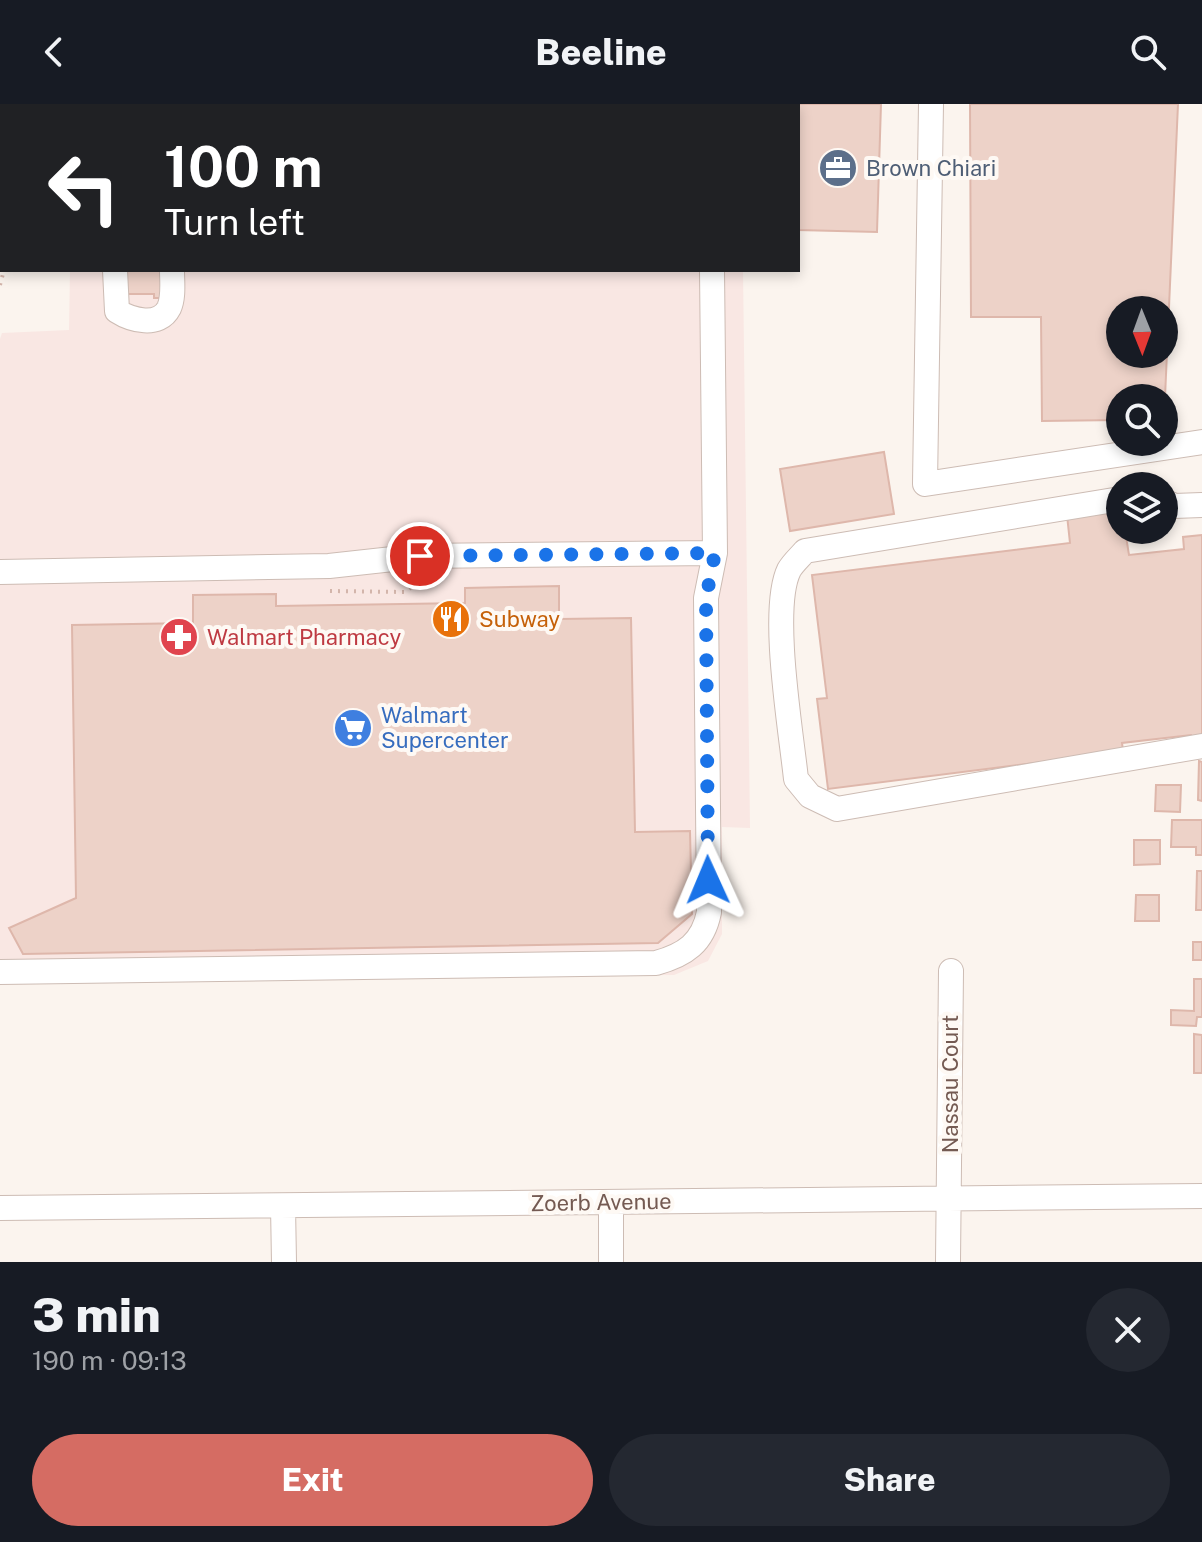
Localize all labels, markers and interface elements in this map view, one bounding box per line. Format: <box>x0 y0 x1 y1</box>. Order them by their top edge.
icon: back <box>32 30 76 74</box>
icon: search <box>1126 30 1170 74</box>
text: Beeline <box>535 31 667 73</box>
text: 100 m <box>164 134 323 200</box>
icon: left <box>32 136 136 240</box>
office icon: Brown Chiari <box>817 147 859 189</box>
place label: Brown Chiari <box>866 155 996 181</box>
text: Turn left <box>164 201 305 243</box>
north arrow <box>1106 296 1178 368</box>
map controls <box>1106 296 1178 544</box>
button: search <box>1106 384 1178 456</box>
button: layers <box>1106 472 1178 544</box>
pin <box>386 522 454 590</box>
icon: arrive <box>398 534 442 578</box>
restaurant icon: Subway <box>430 598 472 640</box>
place label: Subway <box>479 606 560 632</box>
pharmacy icon: Walmart Pharmacy <box>158 616 200 658</box>
place label: Walmart Pharmacy <box>207 624 401 650</box>
place label: Walmart Supercenter <box>381 702 509 753</box>
supermarket icon: Walmart Supercenter <box>332 707 374 749</box>
position arrow <box>666 838 750 922</box>
street label: Nassau Court <box>937 1015 963 1153</box>
street label: Zoerb Avenue <box>530 1188 672 1216</box>
text: 3 min <box>32 1286 161 1343</box>
button: close <box>1086 1288 1170 1372</box>
text: 190 m · 09:13 <box>32 1345 187 1376</box>
button: Exit <box>32 1434 593 1526</box>
button: Share <box>609 1434 1170 1526</box>

